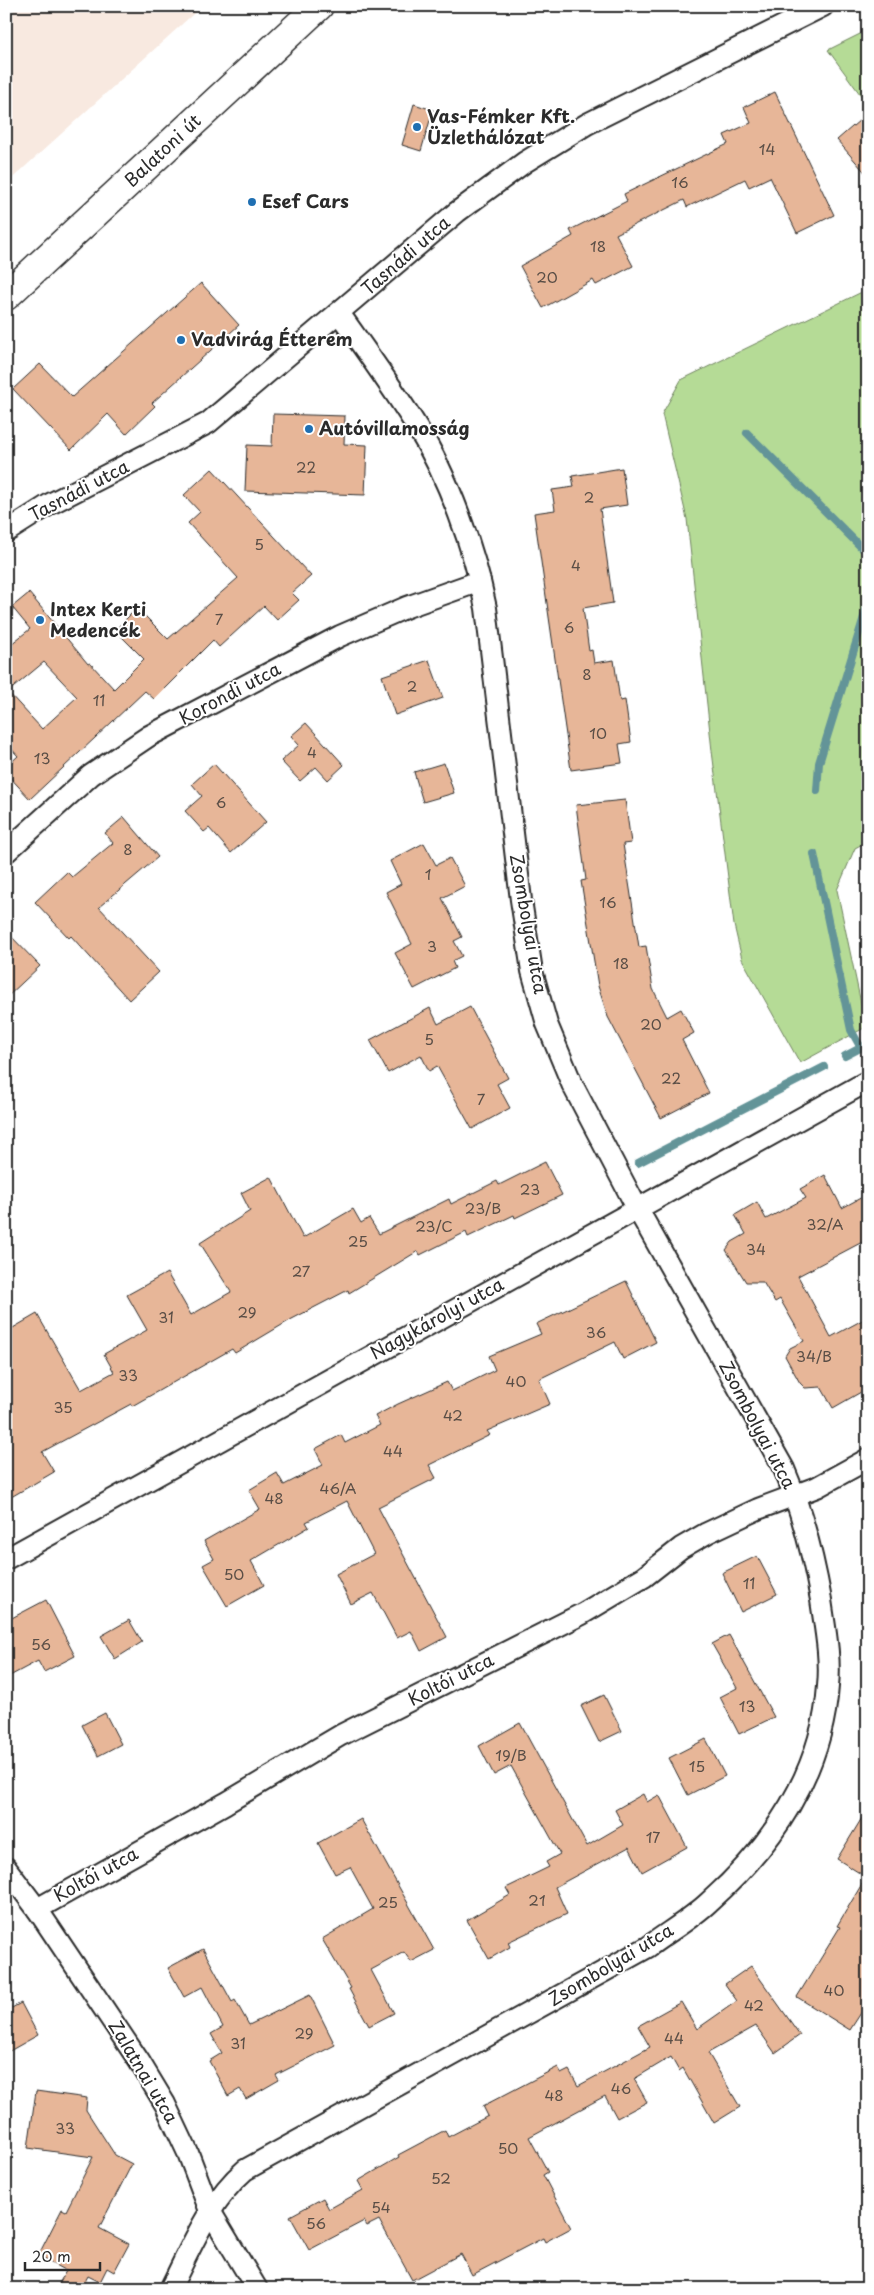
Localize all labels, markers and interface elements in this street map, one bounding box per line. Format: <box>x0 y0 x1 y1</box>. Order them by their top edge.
place label: Vas-Fémker Kft. Üzlethálózat <box>427 102 575 150</box>
street label: Balatoni út <box>118 107 206 193</box>
marker: Vas-Fémker Kft. Üzlethálózat <box>411 121 423 133</box>
house number: 14 <box>759 137 775 160</box>
house number: 16 <box>671 170 689 193</box>
place label: Esef Cars <box>262 187 349 214</box>
marker: Esef Cars <box>246 196 258 208</box>
street label: Tasnádi utca <box>355 209 455 301</box>
house number: 18 <box>590 234 606 257</box>
house number: 20 <box>536 265 558 288</box>
place label: Vadvirág Étterem <box>191 325 353 352</box>
marker: Vadvirág Étterem <box>175 334 187 346</box>
place label: Autóvillamosság <box>319 414 470 441</box>
marker: Autóvillamosság <box>303 423 315 435</box>
street label: Tasnádi utca <box>24 452 133 527</box>
house number: 22 <box>296 455 316 478</box>
house number: 2 <box>584 485 594 508</box>
house number: 5 <box>254 532 264 555</box>
house number: 4 <box>571 553 581 576</box>
place label: Intex Kerti Medencék <box>50 595 146 643</box>
house number: 7 <box>215 607 224 630</box>
marker: Intex Kerti Medencék <box>34 614 46 626</box>
house number: 6 <box>564 615 574 638</box>
street label: Korondi utca <box>174 654 286 731</box>
house number: 8 <box>582 662 592 685</box>
house number: 2 <box>407 674 417 697</box>
house number: 11 <box>93 688 105 711</box>
house number: 10 <box>589 721 607 744</box>
house number: 4 <box>307 740 317 763</box>
house number: 13 <box>34 746 50 769</box>
house number: 6 <box>216 790 226 813</box>
house number: 8 <box>123 837 133 860</box>
street label: Zsombolyai utca <box>504 852 555 997</box>
house number: 1 <box>425 862 431 885</box>
house number: 16 <box>599 890 617 913</box>
house number: 3 <box>427 934 437 957</box>
house number: 18 <box>613 951 629 974</box>
house number: 20 <box>640 1012 662 1035</box>
house number: 5 <box>424 1027 434 1050</box>
house number: 22 <box>661 1066 681 1089</box>
house number: 7 <box>477 1087 486 1110</box>
house number: 23 <box>520 1177 540 1200</box>
house number: 23/B <box>465 1196 501 1219</box>
house number: 32/A <box>807 1212 843 1235</box>
house number: 23/C <box>415 1214 453 1237</box>
house number: 25 <box>348 1229 368 1252</box>
house number: 34 <box>746 1237 766 1260</box>
house number: 27 <box>292 1259 311 1282</box>
street label: Nagykárolyi utca <box>365 1270 508 1366</box>
house number: 29 <box>237 1300 257 1323</box>
house number: 31 <box>158 1305 174 1328</box>
house number: 36 <box>586 1320 606 1343</box>
house number: 34/B <box>796 1344 832 1367</box>
street label: Zsombolyai utca <box>713 1355 804 1494</box>
house number: 33 <box>118 1363 138 1386</box>
house number: 40 <box>506 1369 526 1392</box>
house number: 35 <box>53 1395 73 1418</box>
house number: 42 <box>443 1403 463 1426</box>
house number: 44 <box>383 1439 403 1462</box>
house number: 46/A <box>319 1476 357 1499</box>
house number: 48 <box>264 1486 284 1509</box>
house number: 50 <box>224 1562 244 1585</box>
house number: 11 <box>743 1571 755 1594</box>
house number: 56 <box>31 1632 51 1655</box>
street label: Koltói utca <box>403 1645 499 1712</box>
house number: 13 <box>739 1694 755 1717</box>
house number: 19/B <box>495 1743 527 1766</box>
house number: 15 <box>689 1754 705 1777</box>
house number: 17 <box>646 1825 660 1848</box>
street label: Koltói utca <box>48 1839 143 1908</box>
house number: 21 <box>528 1888 546 1911</box>
house number: 25 <box>378 1890 398 1913</box>
street label: Zsombolyai utca <box>543 1915 679 2012</box>
house number: 40 <box>824 1978 844 2001</box>
house number: 42 <box>744 1993 764 2016</box>
street label: Zalatnai utca <box>103 2014 186 2129</box>
house number: 29 <box>294 2021 314 2044</box>
house number: 44 <box>664 2026 684 2049</box>
house number: 31 <box>230 2031 246 2054</box>
house number: 46 <box>611 2076 631 2099</box>
house number: 48 <box>544 2083 564 2106</box>
house number: 33 <box>55 2116 75 2139</box>
house number: 50 <box>498 2136 518 2159</box>
house number: 52 <box>431 2166 451 2189</box>
house number: 54 <box>371 2195 391 2218</box>
house number: 56 <box>306 2211 326 2234</box>
scale bar <box>25 2240 100 2272</box>
text: 20 m <box>32 2244 71 2267</box>

